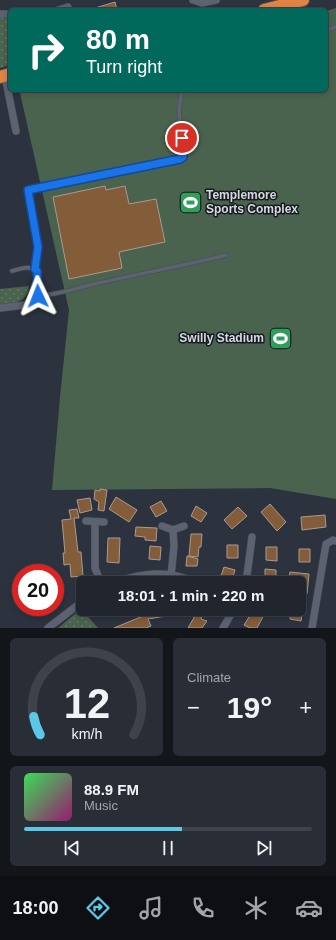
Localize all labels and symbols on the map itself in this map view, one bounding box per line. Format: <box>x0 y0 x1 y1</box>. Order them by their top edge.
pin <box>165 121 199 155</box>
place label: Templemore Sports Complex <box>206 188 298 216</box>
sports icon: Templemore Sports Complex <box>177 189 203 215</box>
position arrow <box>17 275 59 317</box>
sports icon: Swilly Stadium <box>267 325 293 351</box>
place label: Swilly Stadium <box>179 331 264 345</box>
speed limit sign: 20 <box>12 564 64 616</box>

